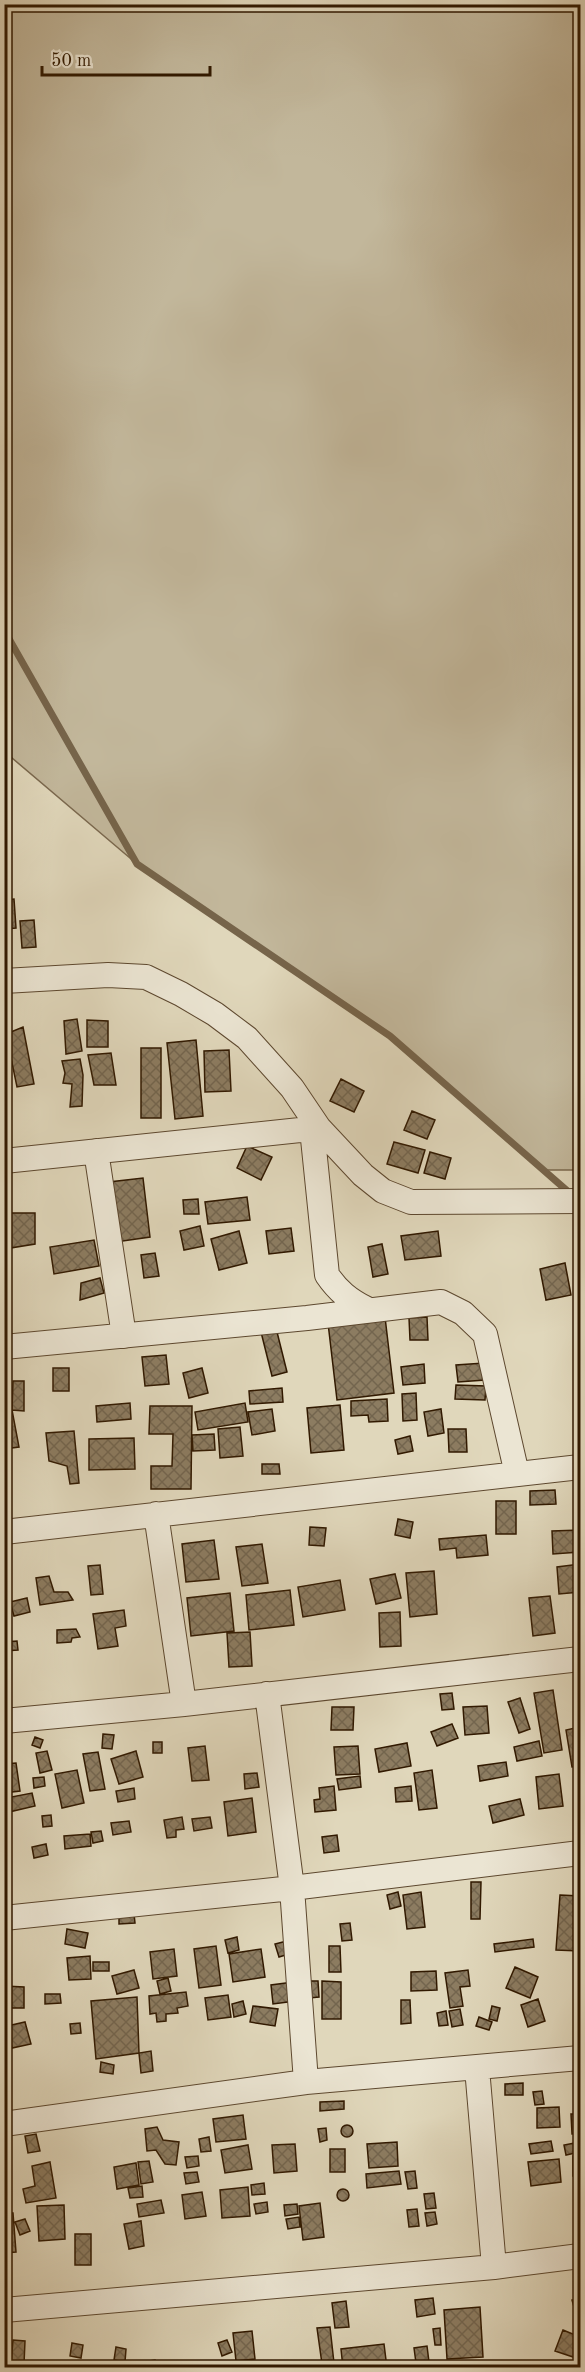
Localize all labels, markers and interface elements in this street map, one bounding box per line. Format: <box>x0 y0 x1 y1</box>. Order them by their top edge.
scale bar <box>42 39 210 77</box>
text: 50 m <box>51 52 91 70</box>

